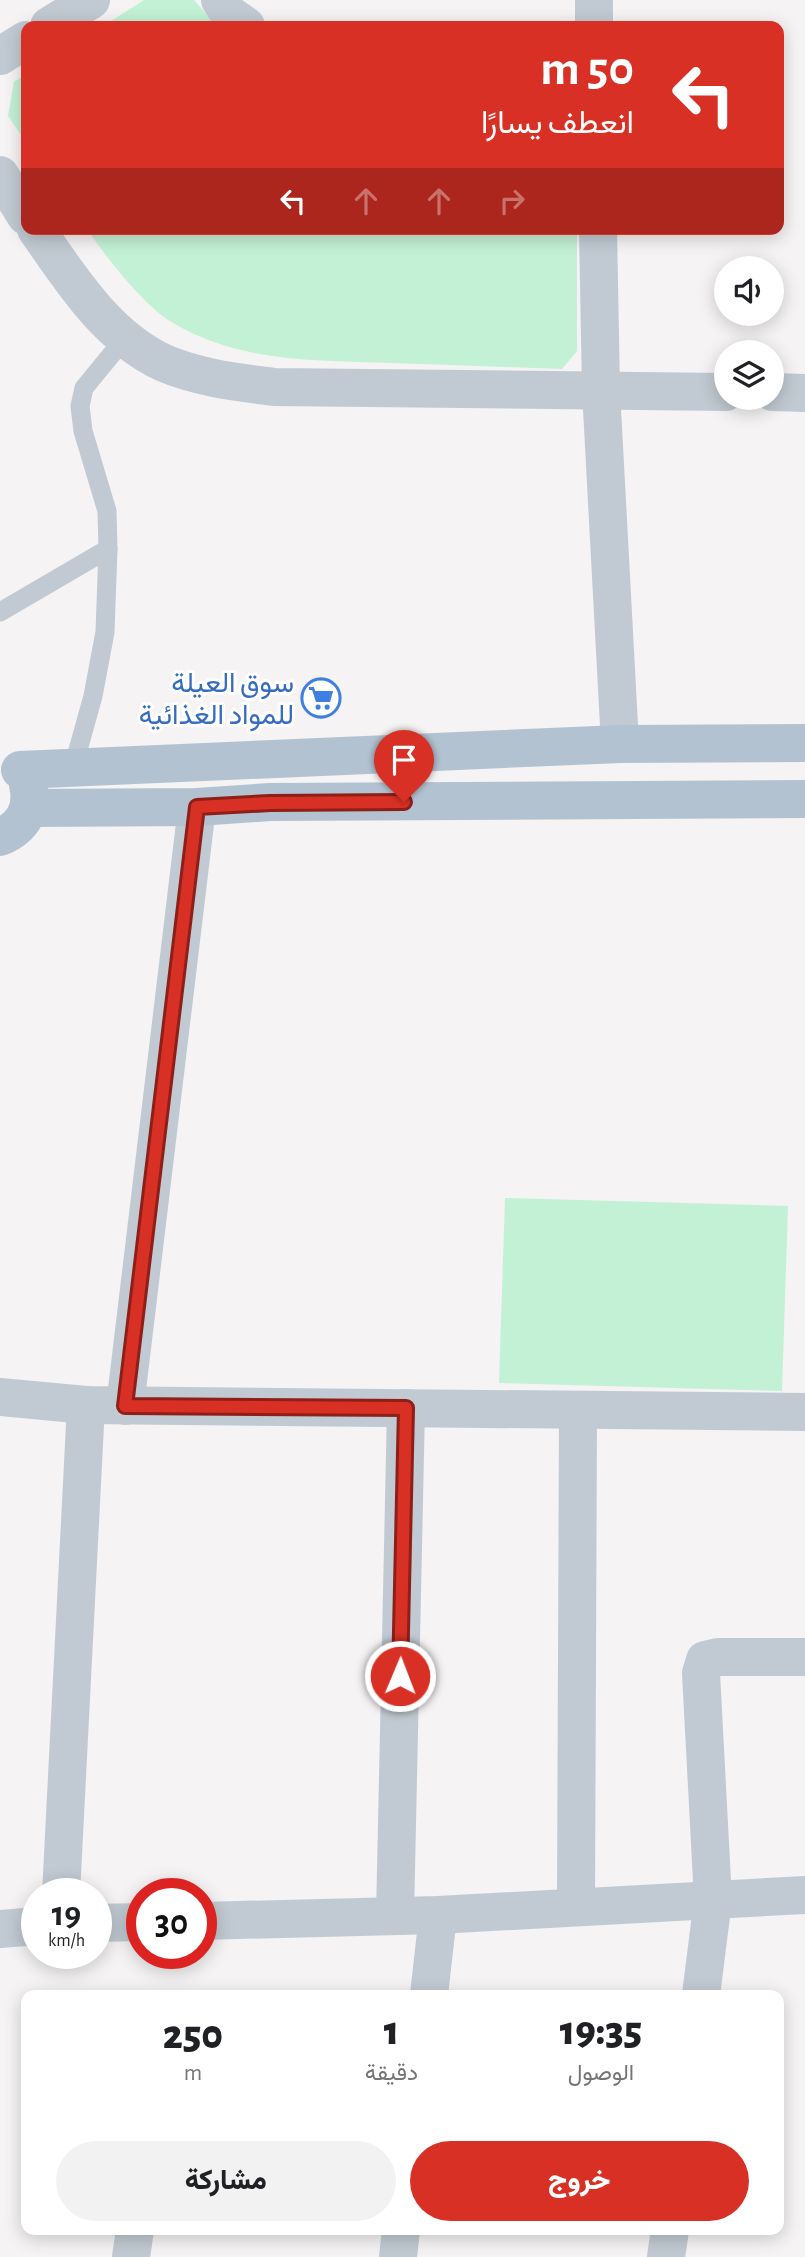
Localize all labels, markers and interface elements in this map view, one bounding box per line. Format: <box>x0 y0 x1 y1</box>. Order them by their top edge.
text: 50 m <box>540 45 634 94</box>
icon: left <box>658 49 749 140</box>
text: انعطف يسارًا <box>481 107 634 139</box>
icon: left <box>274 182 312 220</box>
icon: ahead <box>347 182 385 220</box>
icon: ahead <box>420 182 458 220</box>
icon: right <box>493 182 531 220</box>
map controls <box>714 256 784 410</box>
button: sound <box>714 256 784 326</box>
button: layers <box>714 340 784 410</box>
place label: سوق العيلة للمواد الغذائية <box>139 670 294 732</box>
supermarket icon: سوق العيلة للمواد الغذائية <box>300 677 342 719</box>
pin <box>374 730 434 802</box>
icon: arrive <box>385 741 423 779</box>
position arrow <box>363 1639 437 1713</box>
speed limit sign: 30 <box>126 1878 217 1969</box>
text: 19 <box>52 1897 81 1932</box>
text: km/h <box>48 1932 85 1950</box>
text: 1 <box>384 2010 399 2052</box>
text: 19:35 <box>560 2010 642 2052</box>
text: 250 <box>163 2014 223 2056</box>
text: m <box>184 2062 202 2085</box>
text: دقيقة <box>365 2062 418 2085</box>
text: الوصول <box>568 2062 634 2085</box>
button: مشاركة <box>56 2141 396 2221</box>
button: خروج <box>410 2141 749 2221</box>

